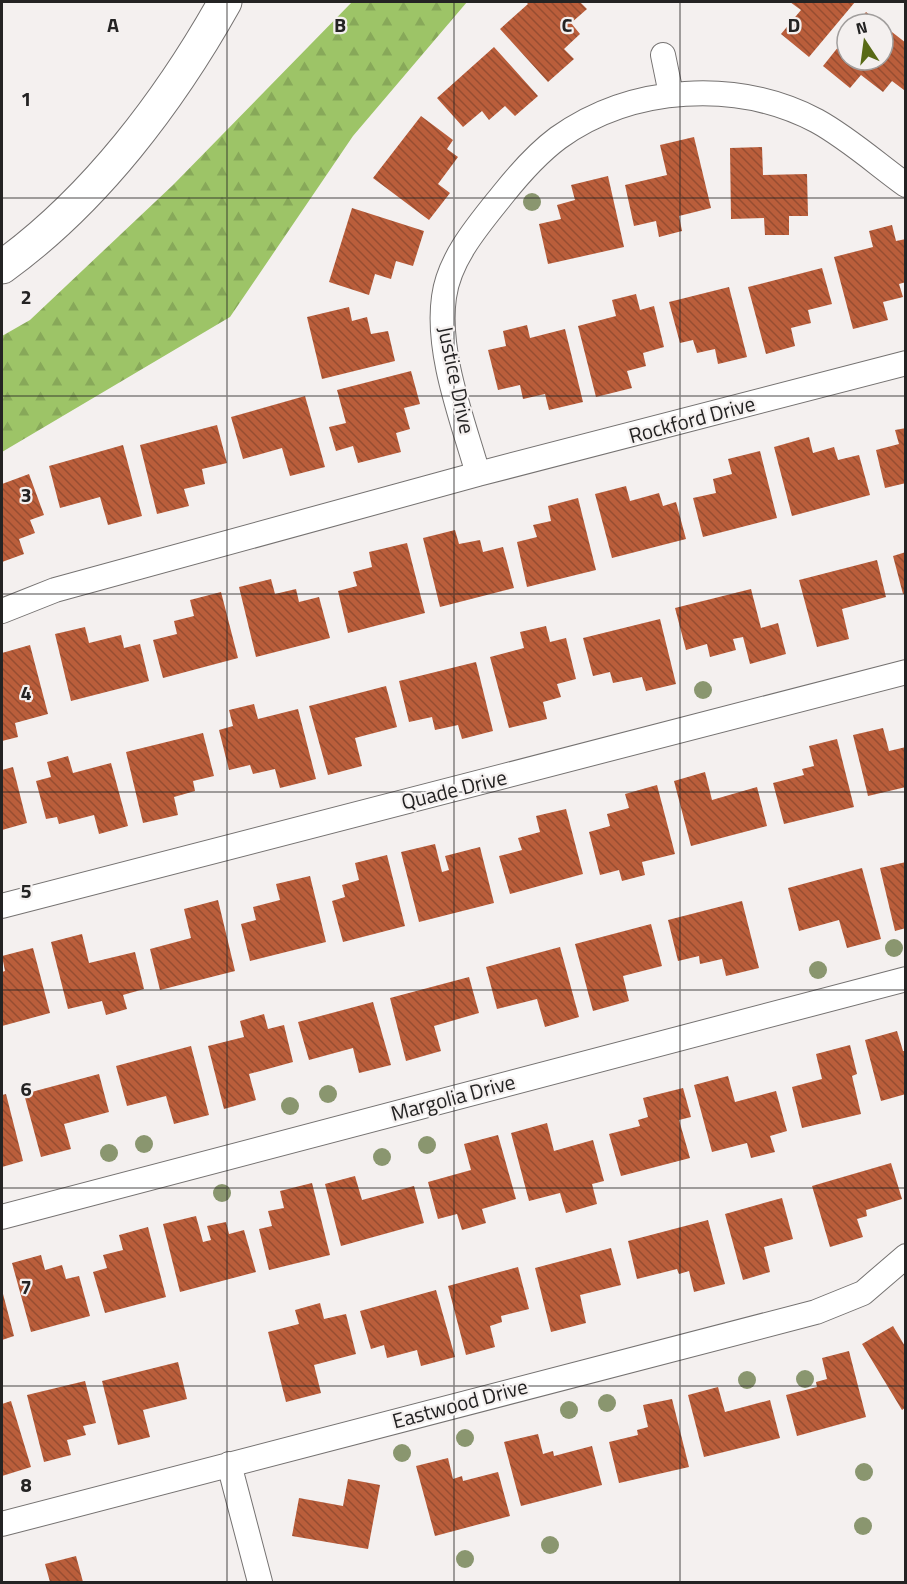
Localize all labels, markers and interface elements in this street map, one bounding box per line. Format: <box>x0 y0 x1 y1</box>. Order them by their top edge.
text: A <box>107 9 119 40</box>
text: B <box>334 9 346 40</box>
text: C <box>562 9 573 40</box>
text: D <box>788 9 800 40</box>
north arrow <box>835 12 895 72</box>
text: N <box>854 14 870 40</box>
text: 1 <box>20 83 32 114</box>
text: 2 <box>20 281 32 312</box>
street label: Justice Drive <box>430 323 484 436</box>
street label: Rockford Drive <box>625 387 758 451</box>
text: 3 <box>20 479 32 510</box>
text: 4 <box>20 677 32 708</box>
street label: Quade Drive <box>398 760 510 818</box>
text: 5 <box>20 875 32 906</box>
street label: Margolia Drive <box>387 1065 519 1129</box>
text: 6 <box>20 1073 32 1104</box>
text: 7 <box>20 1271 32 1302</box>
street label: Eastwood Drive <box>388 1370 531 1436</box>
text: 8 <box>20 1469 32 1500</box>

